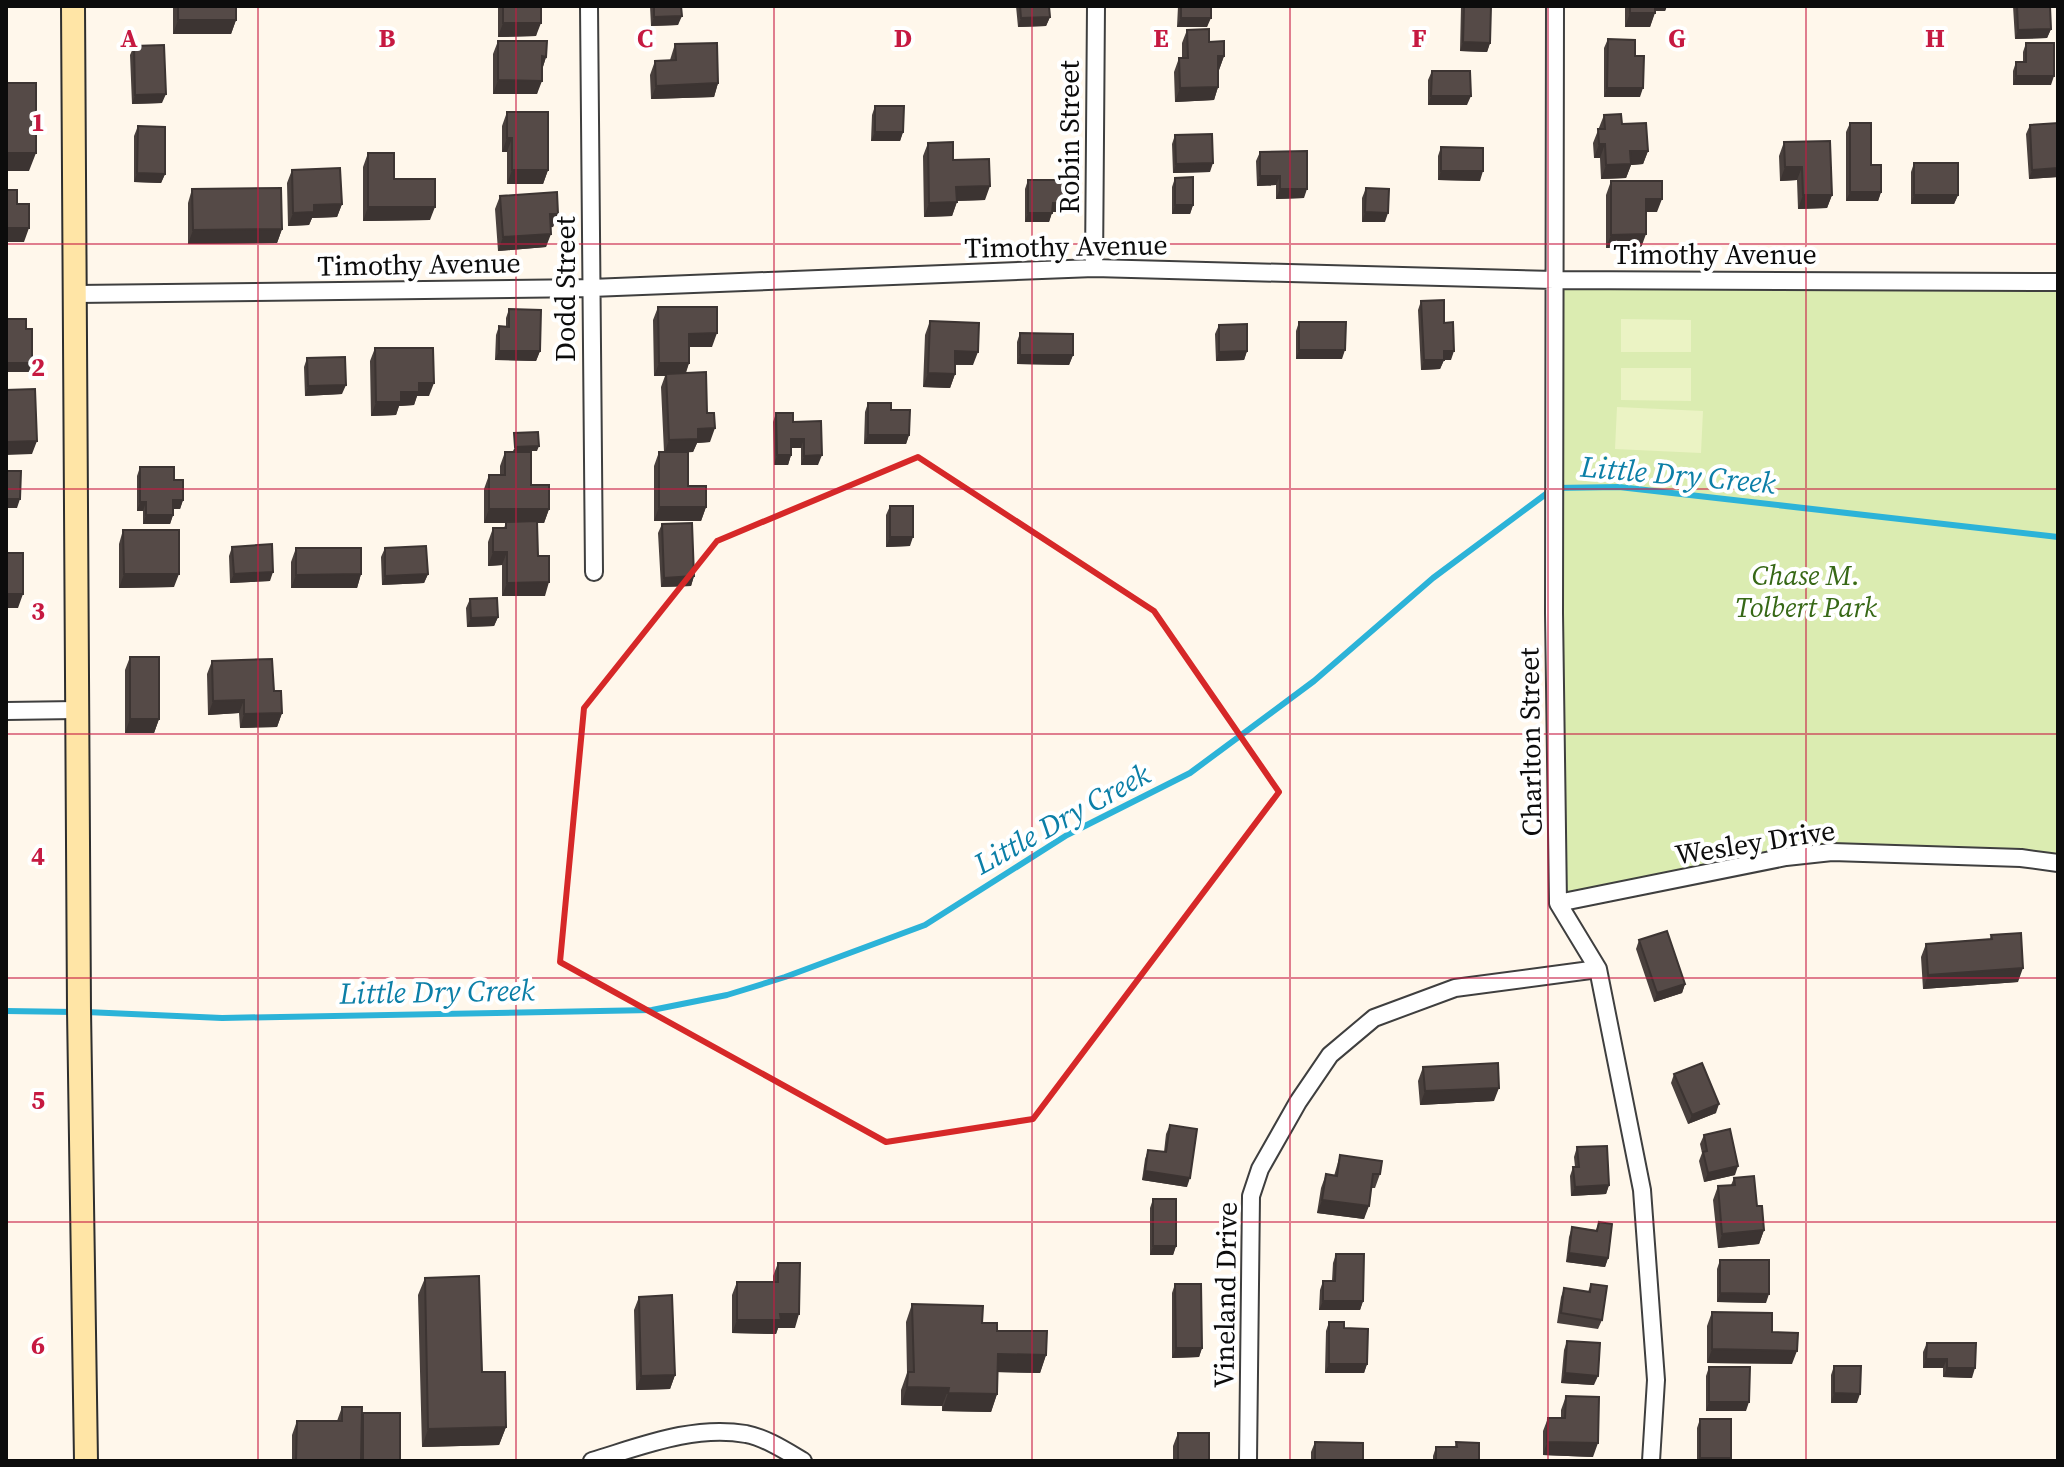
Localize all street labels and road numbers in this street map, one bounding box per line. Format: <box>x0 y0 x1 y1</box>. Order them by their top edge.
street label: Robin Street <box>1050 59 1088 214</box>
street label: Dodd Street <box>546 215 584 362</box>
street label: Timothy Avenue <box>964 225 1168 267</box>
street label: Timothy Avenue <box>1613 235 1817 273</box>
street label: Timothy Avenue <box>317 243 521 285</box>
street label: Charlton Street <box>1509 646 1551 837</box>
street label: Wesley Drive <box>1672 811 1838 873</box>
street label: Vineland Drive <box>1204 1201 1246 1389</box>

